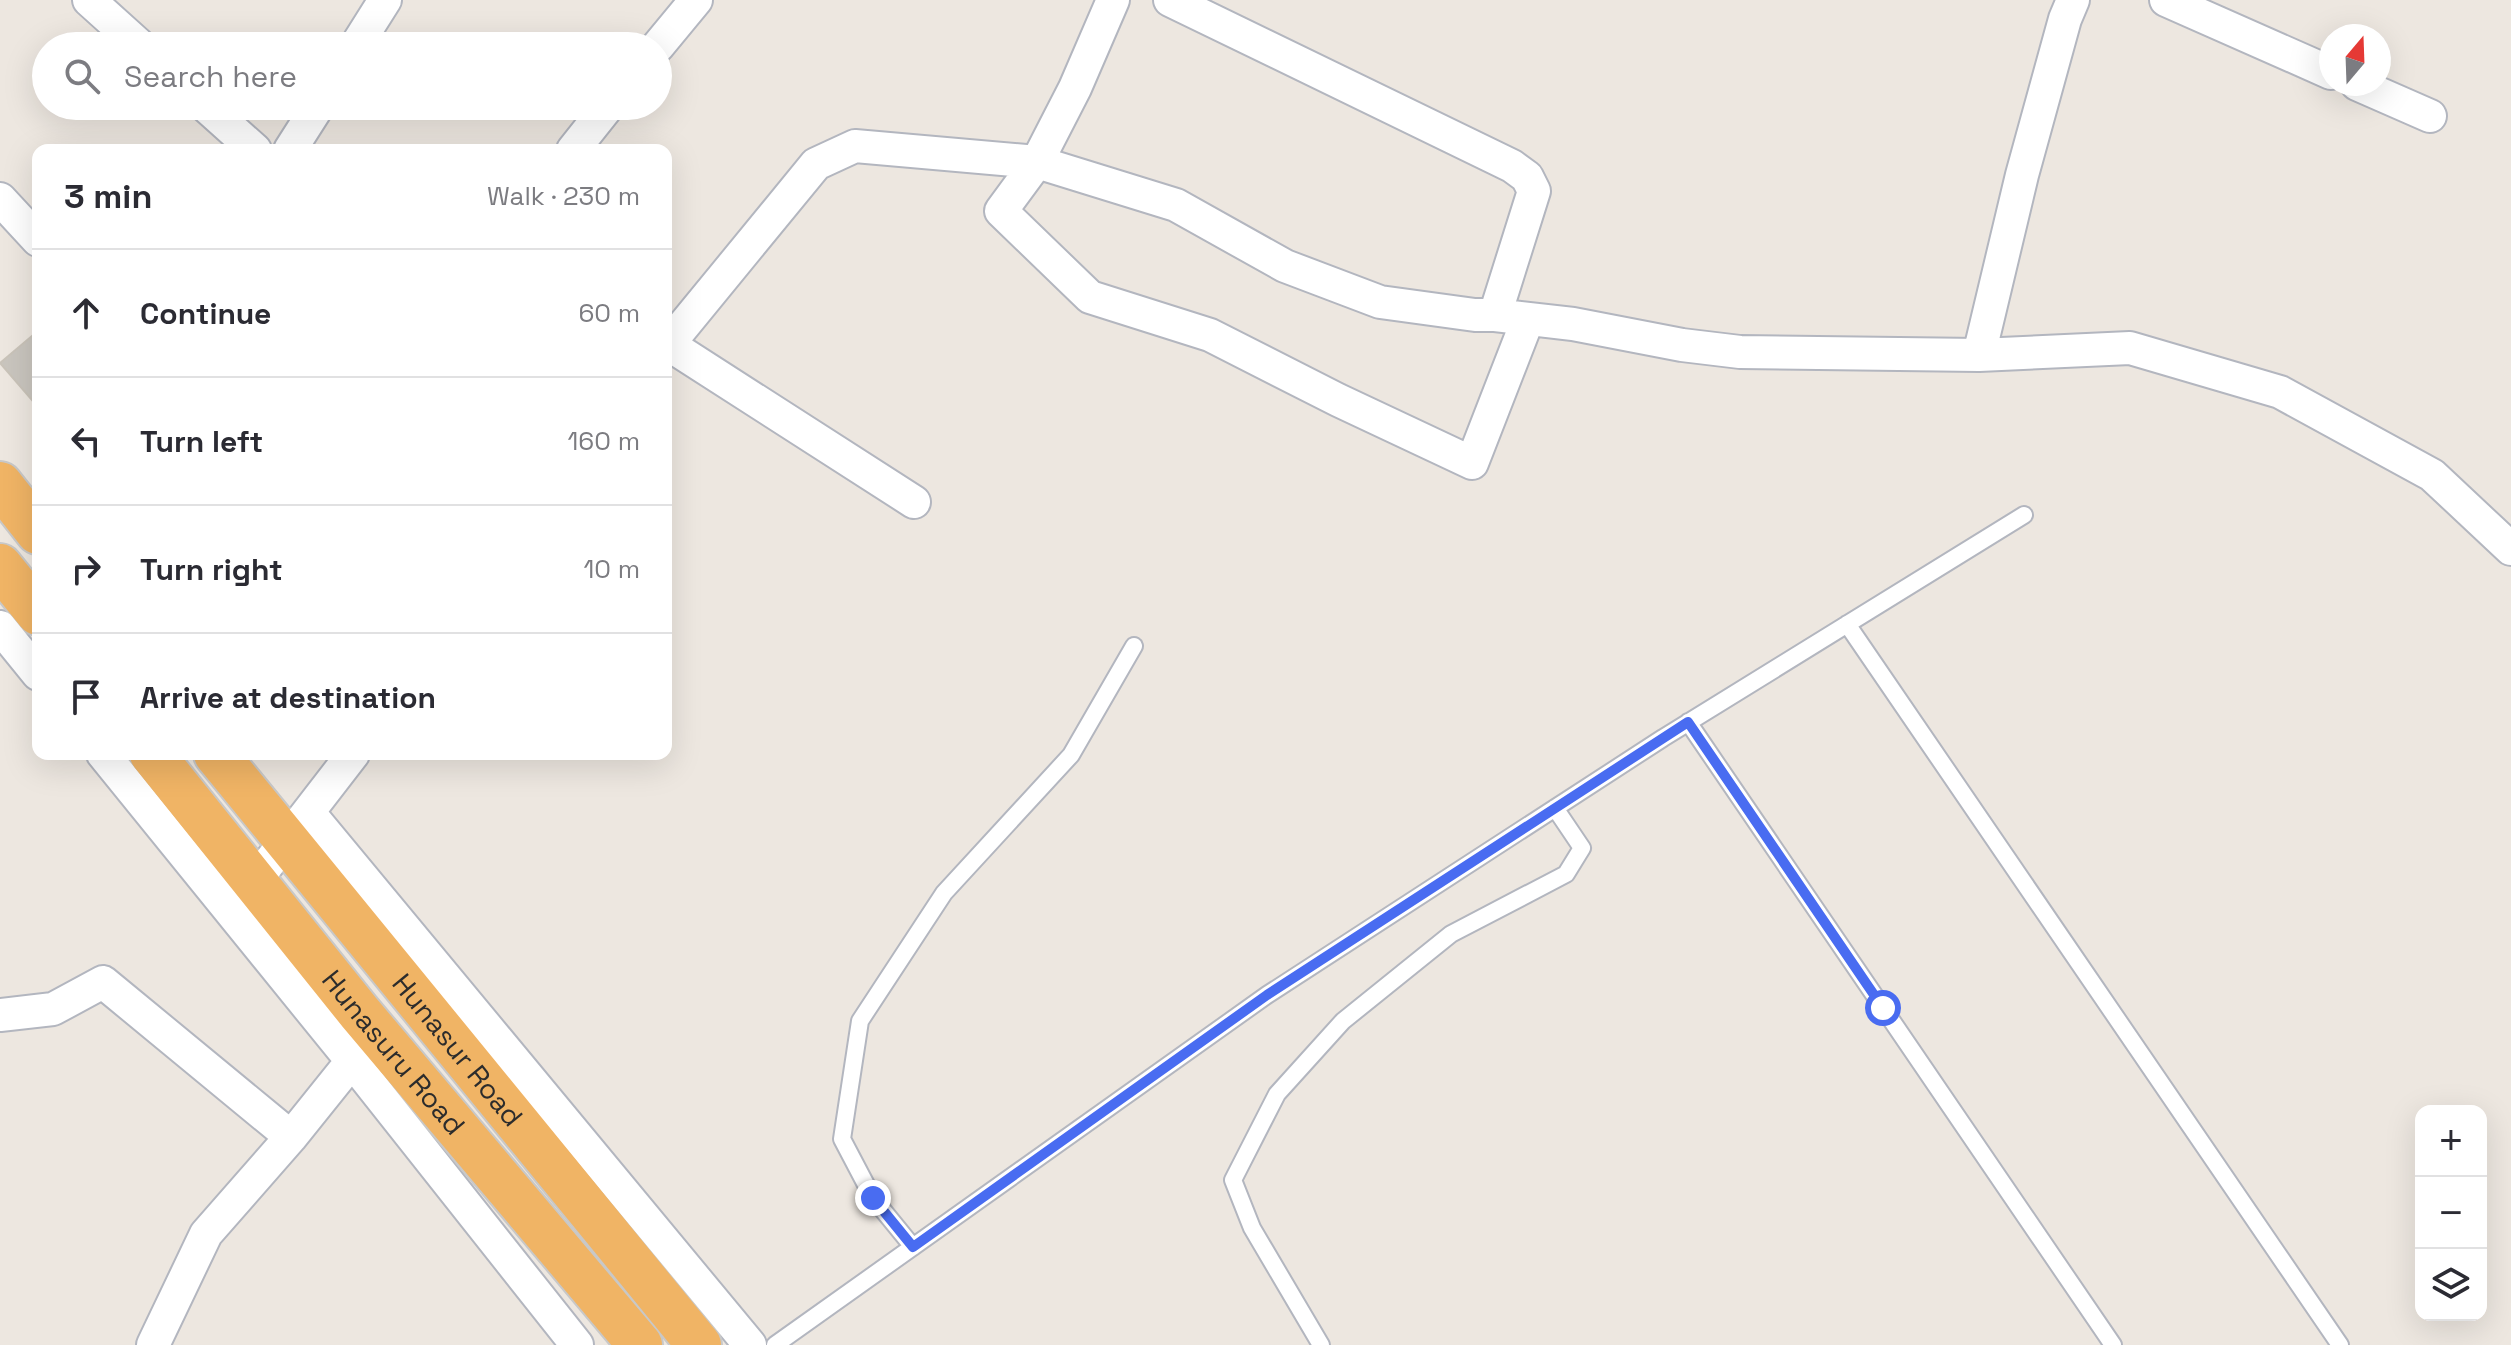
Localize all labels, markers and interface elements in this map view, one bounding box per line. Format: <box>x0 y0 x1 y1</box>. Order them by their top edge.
north arrow <box>2319 24 2391 96</box>
search box <box>32 32 672 120</box>
icon: search <box>60 54 104 98</box>
text: Search here <box>124 57 297 96</box>
text: 3 min <box>64 175 152 218</box>
text: Walk · 230 m <box>487 179 640 213</box>
icon: ahead <box>64 291 108 335</box>
text: Continue <box>140 294 271 333</box>
text: 60 m <box>578 296 640 330</box>
icon: left <box>64 419 108 463</box>
text: Turn left <box>140 422 263 461</box>
text: 160 m <box>568 424 640 458</box>
icon: right <box>64 547 108 591</box>
text: Turn right <box>140 550 283 589</box>
text: 10 m <box>583 552 640 586</box>
icon: arrive <box>64 675 108 719</box>
text: Arrive at destination <box>140 678 436 717</box>
street label: Hunasuru Road <box>314 963 473 1142</box>
street label: Hunasur Road <box>385 966 531 1134</box>
route start <box>1865 990 1901 1026</box>
map controls <box>2415 1105 2487 1321</box>
button: + <box>2415 1105 2487 1177</box>
button: − <box>2415 1177 2487 1249</box>
route end <box>855 1180 891 1216</box>
button: layers <box>2415 1249 2487 1321</box>

